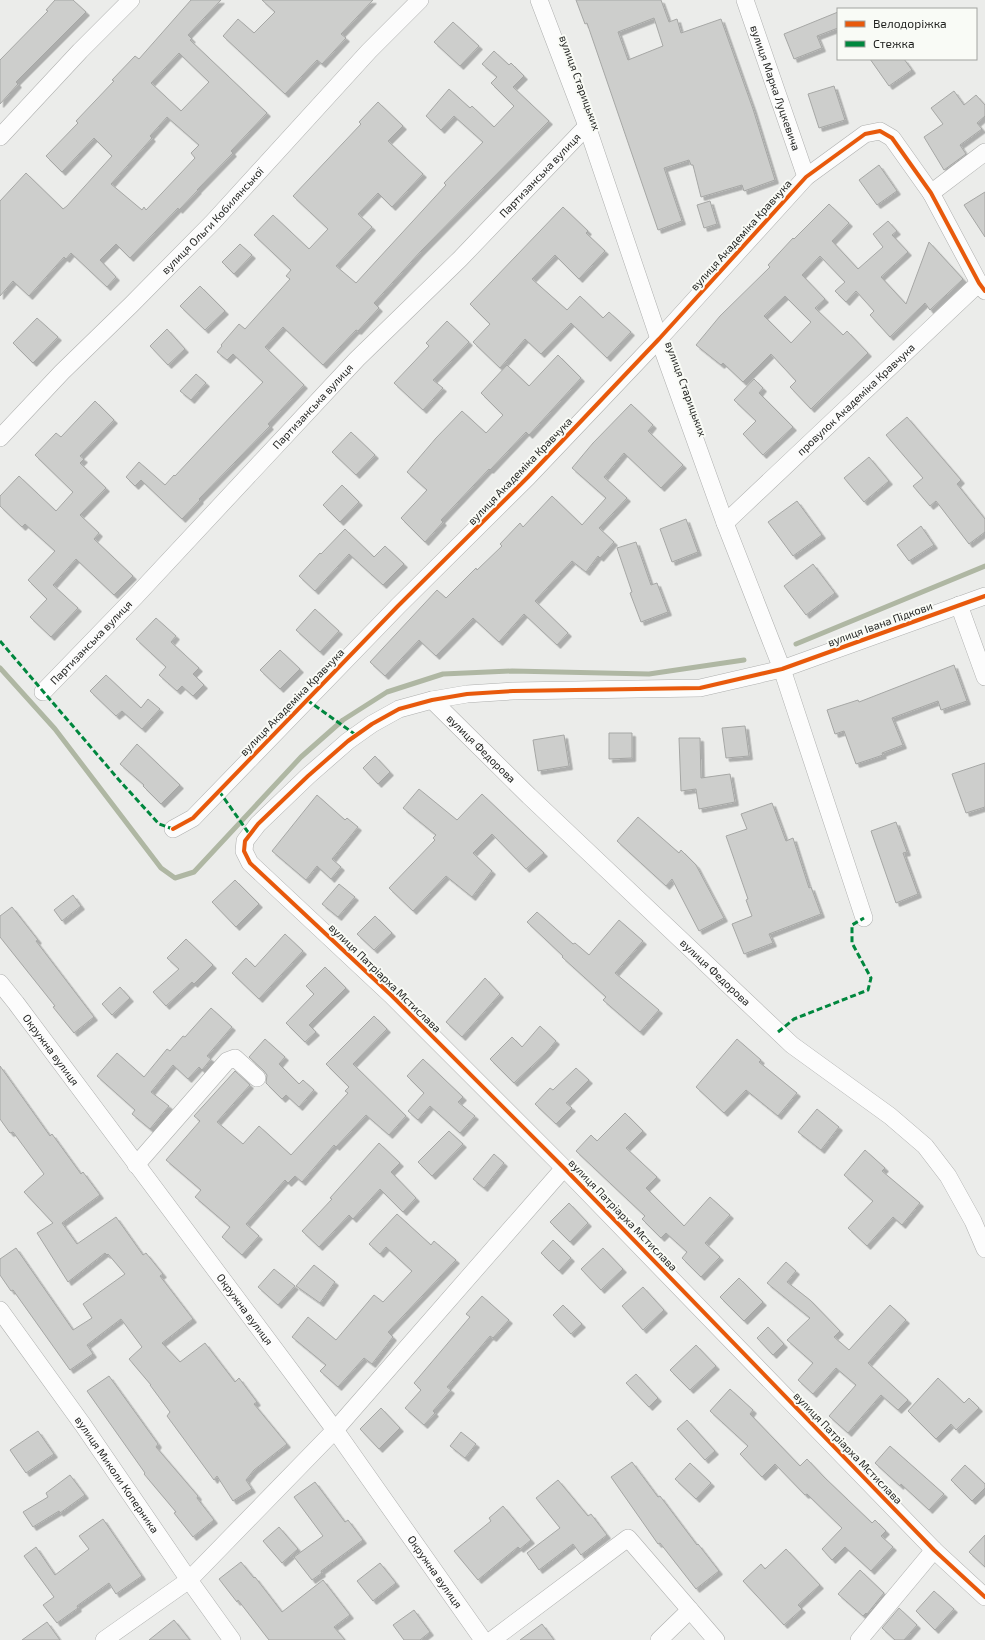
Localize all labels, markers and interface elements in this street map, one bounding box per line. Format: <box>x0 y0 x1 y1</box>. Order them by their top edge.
legend <box>837 8 977 60</box>
text: Велодоріжка <box>873 16 947 30</box>
street label: вулиця Марка Луцкевича <box>748 23 803 152</box>
street label: вулиця Старицьких <box>556 34 604 133</box>
text: Стежка <box>873 36 915 50</box>
street label: Партизанська вулиця <box>496 130 583 220</box>
street label: вулиця Ольги Кобилянської <box>158 164 266 276</box>
street label: вулиця Академіка Кравчука <box>687 177 795 293</box>
street label: вулиця Старицьких <box>662 340 710 439</box>
street label: провулок Академіка Кравчука <box>794 340 917 458</box>
street label: Партизанська вулиця <box>270 361 355 451</box>
street label: вулиця Академіка Кравчука <box>465 414 575 528</box>
street label: Партизанська вулиця <box>47 597 134 687</box>
street label: вулиця Івана Підкови <box>826 599 934 649</box>
street label: вулиця Академіка Кравчука <box>237 645 347 759</box>
street label: вулиця Федорова <box>444 711 519 785</box>
street label: вулиця Патріарха Мстислава <box>326 921 444 1035</box>
street label: вулиця Федорова <box>678 936 753 1008</box>
street label: Окружна вулиця <box>20 1011 82 1088</box>
street label: вулиця Патріарха Мстислава <box>566 1156 680 1274</box>
street label: Окружна вулиця <box>214 1271 276 1347</box>
street label: вулиця Патріарха Мстислава <box>791 1389 905 1507</box>
street label: вулиця Миколи Коперника <box>73 1413 162 1535</box>
street label: Окружна вулиця <box>405 1533 465 1610</box>

